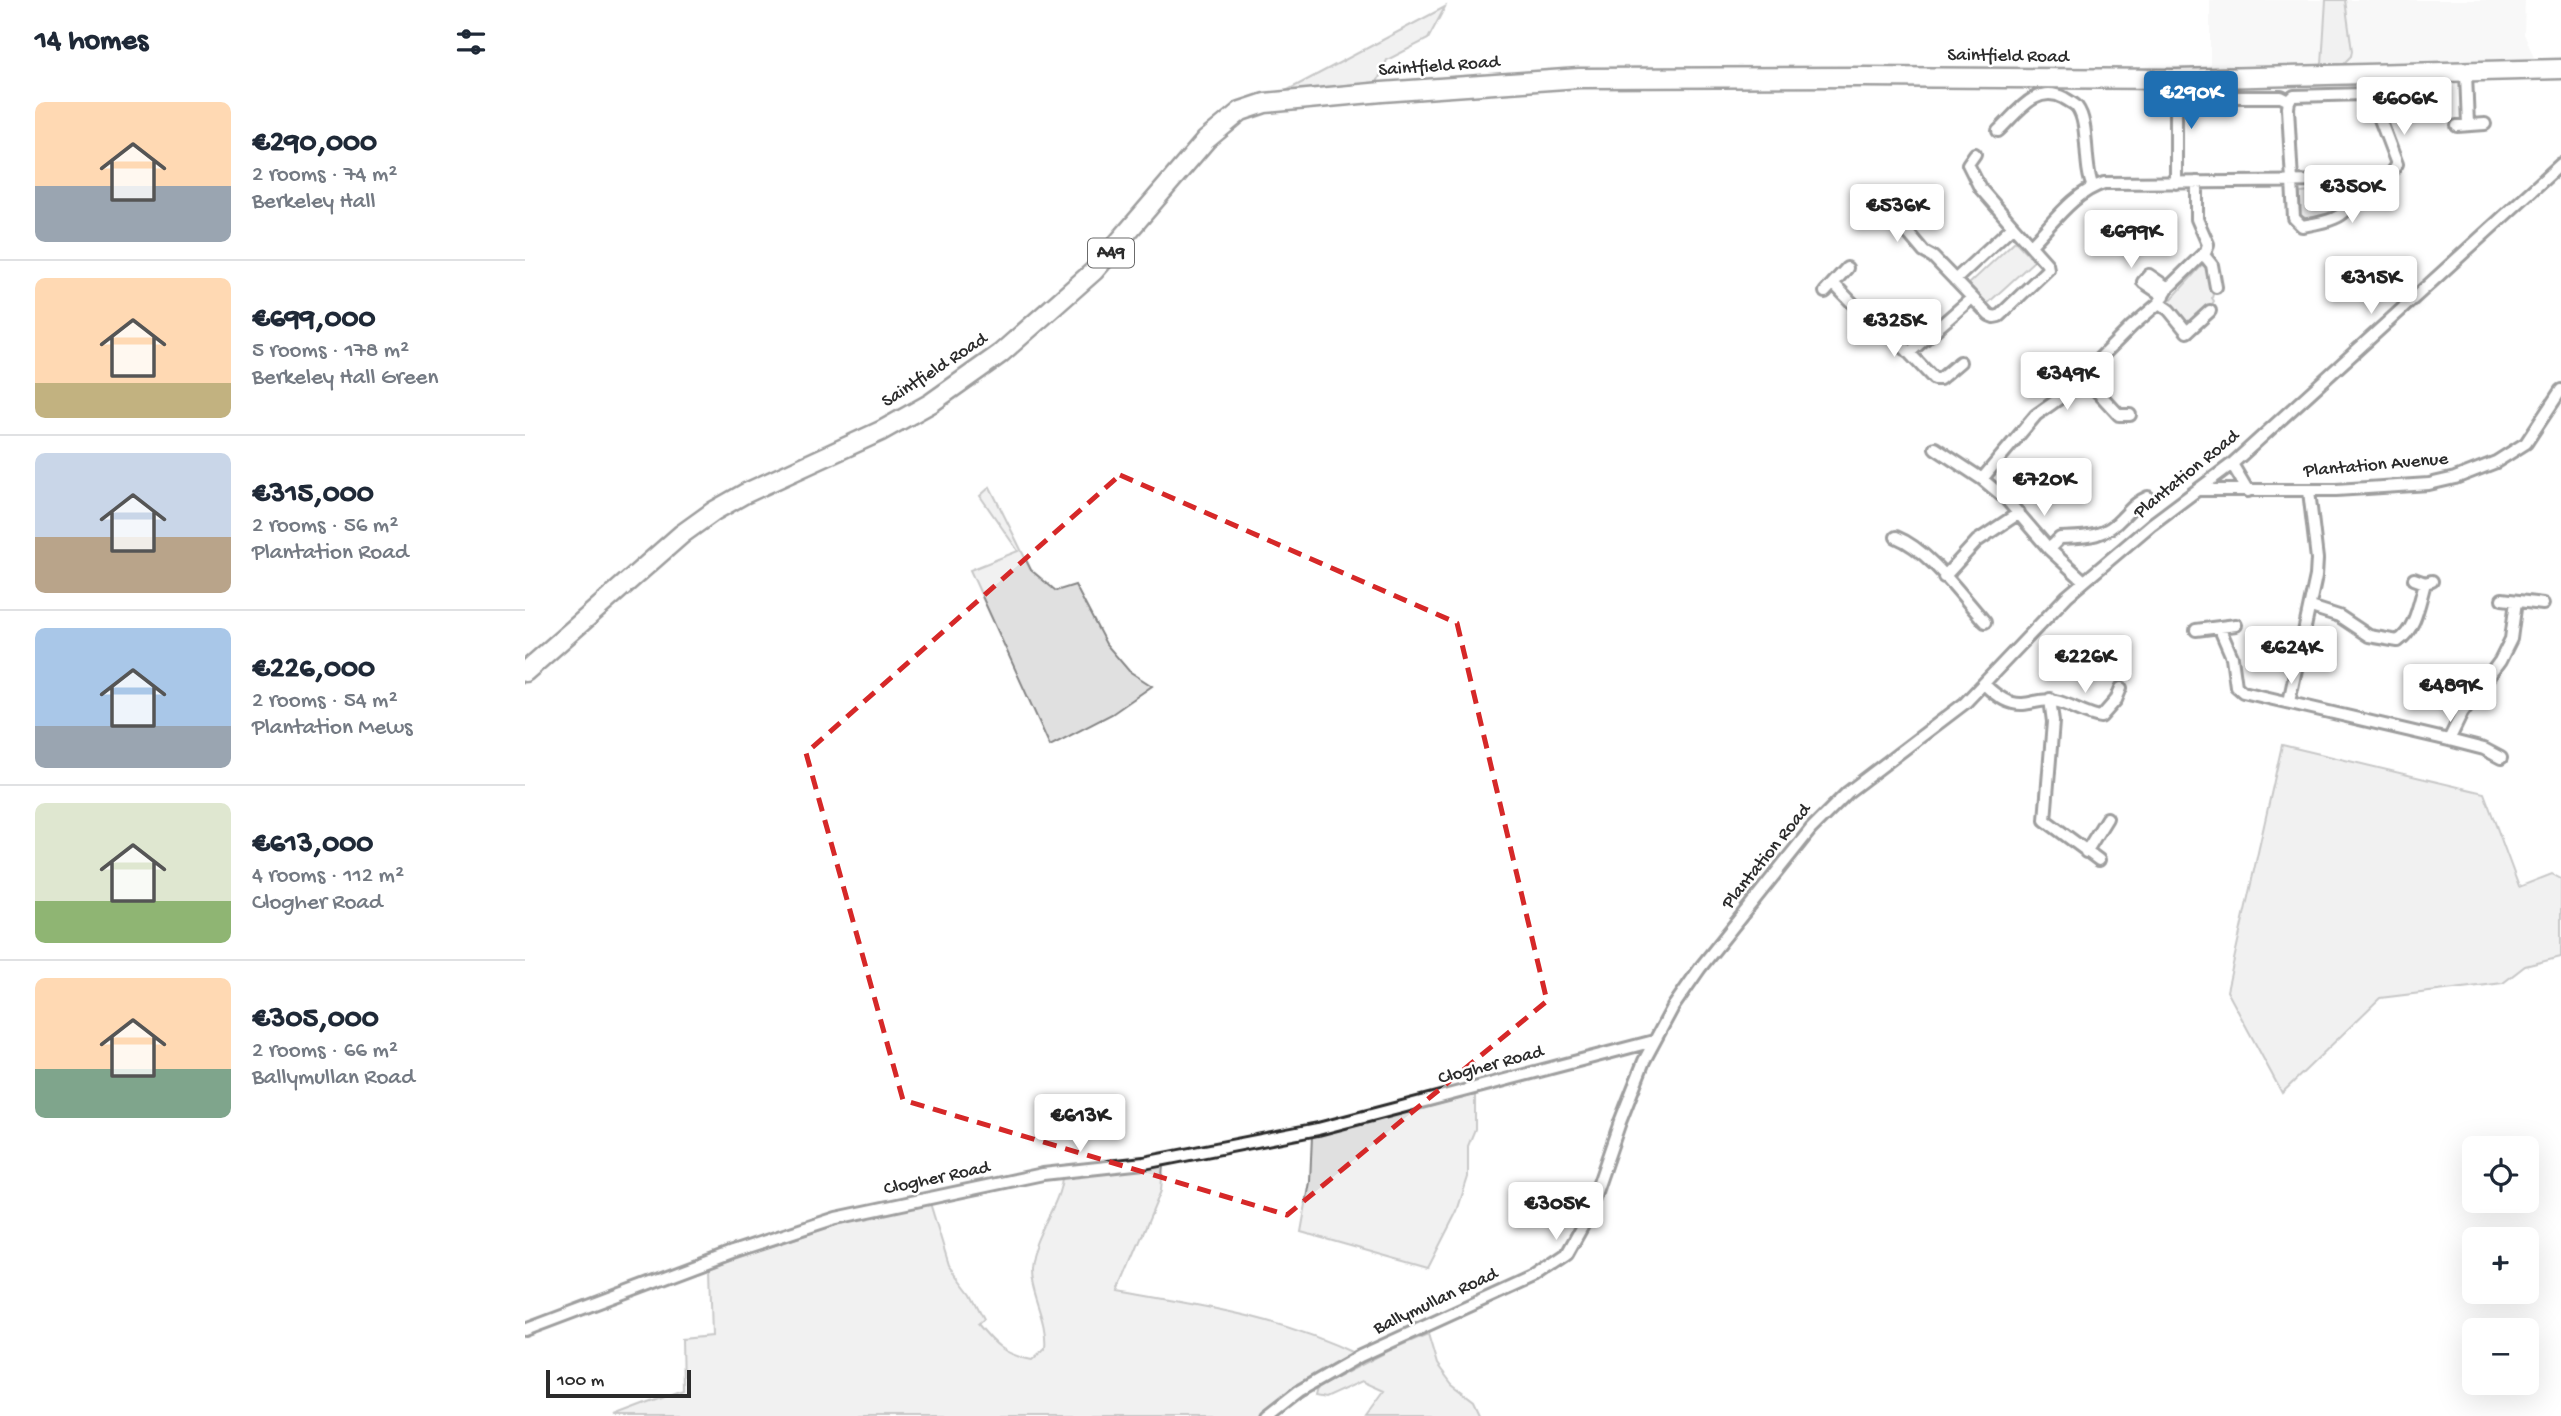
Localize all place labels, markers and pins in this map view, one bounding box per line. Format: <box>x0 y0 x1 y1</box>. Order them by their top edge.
pin: €290K <box>2142 72 2240 131</box>
pin: €606K <box>2355 78 2453 137</box>
pin: €350K <box>2303 166 2401 225</box>
pin: €536K <box>1848 184 1946 244</box>
pin: €699K <box>2082 210 2180 270</box>
pin: €315K <box>2322 256 2420 316</box>
pin: €325K <box>1845 300 1943 359</box>
pin: €349K <box>2018 352 2116 412</box>
pin: €720K <box>1995 458 2093 518</box>
pin: €624K <box>2242 626 2340 686</box>
pin: €226K <box>2036 636 2134 695</box>
pin: €489K <box>2401 664 2499 724</box>
pin: €613K <box>1031 1094 1129 1154</box>
pin: €305K <box>1507 1182 1605 1242</box>

